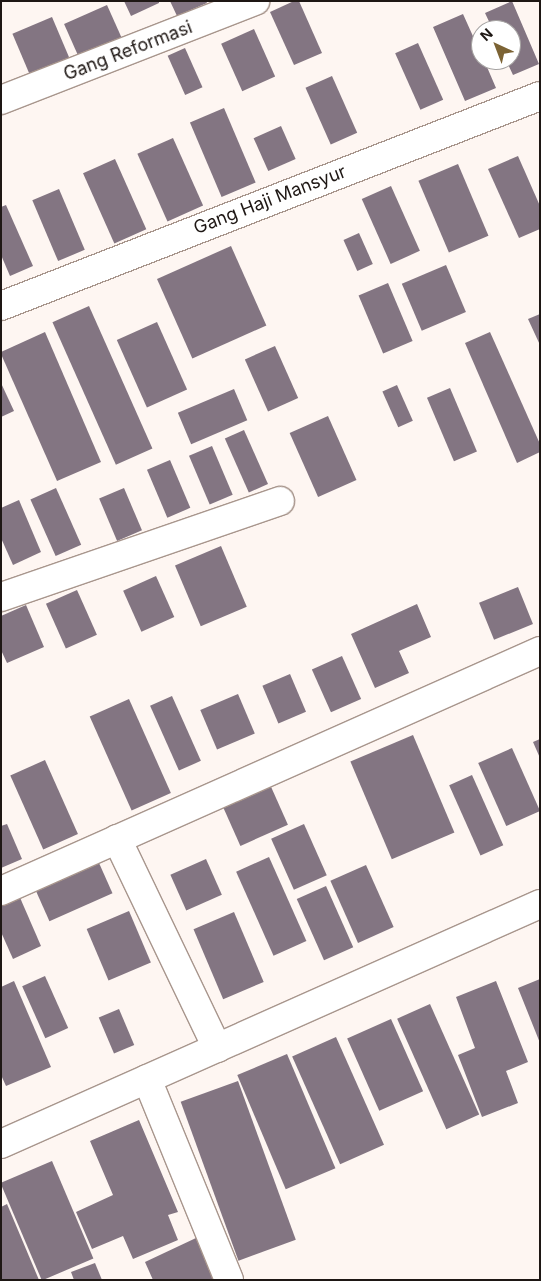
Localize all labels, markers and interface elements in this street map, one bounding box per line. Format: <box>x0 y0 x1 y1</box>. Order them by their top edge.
street label: Gang Reformasi <box>61 17 195 85</box>
north arrow <box>471 20 521 70</box>
text: N <box>476 25 496 44</box>
street label: Gang Haji Mansyur <box>191 161 349 239</box>

